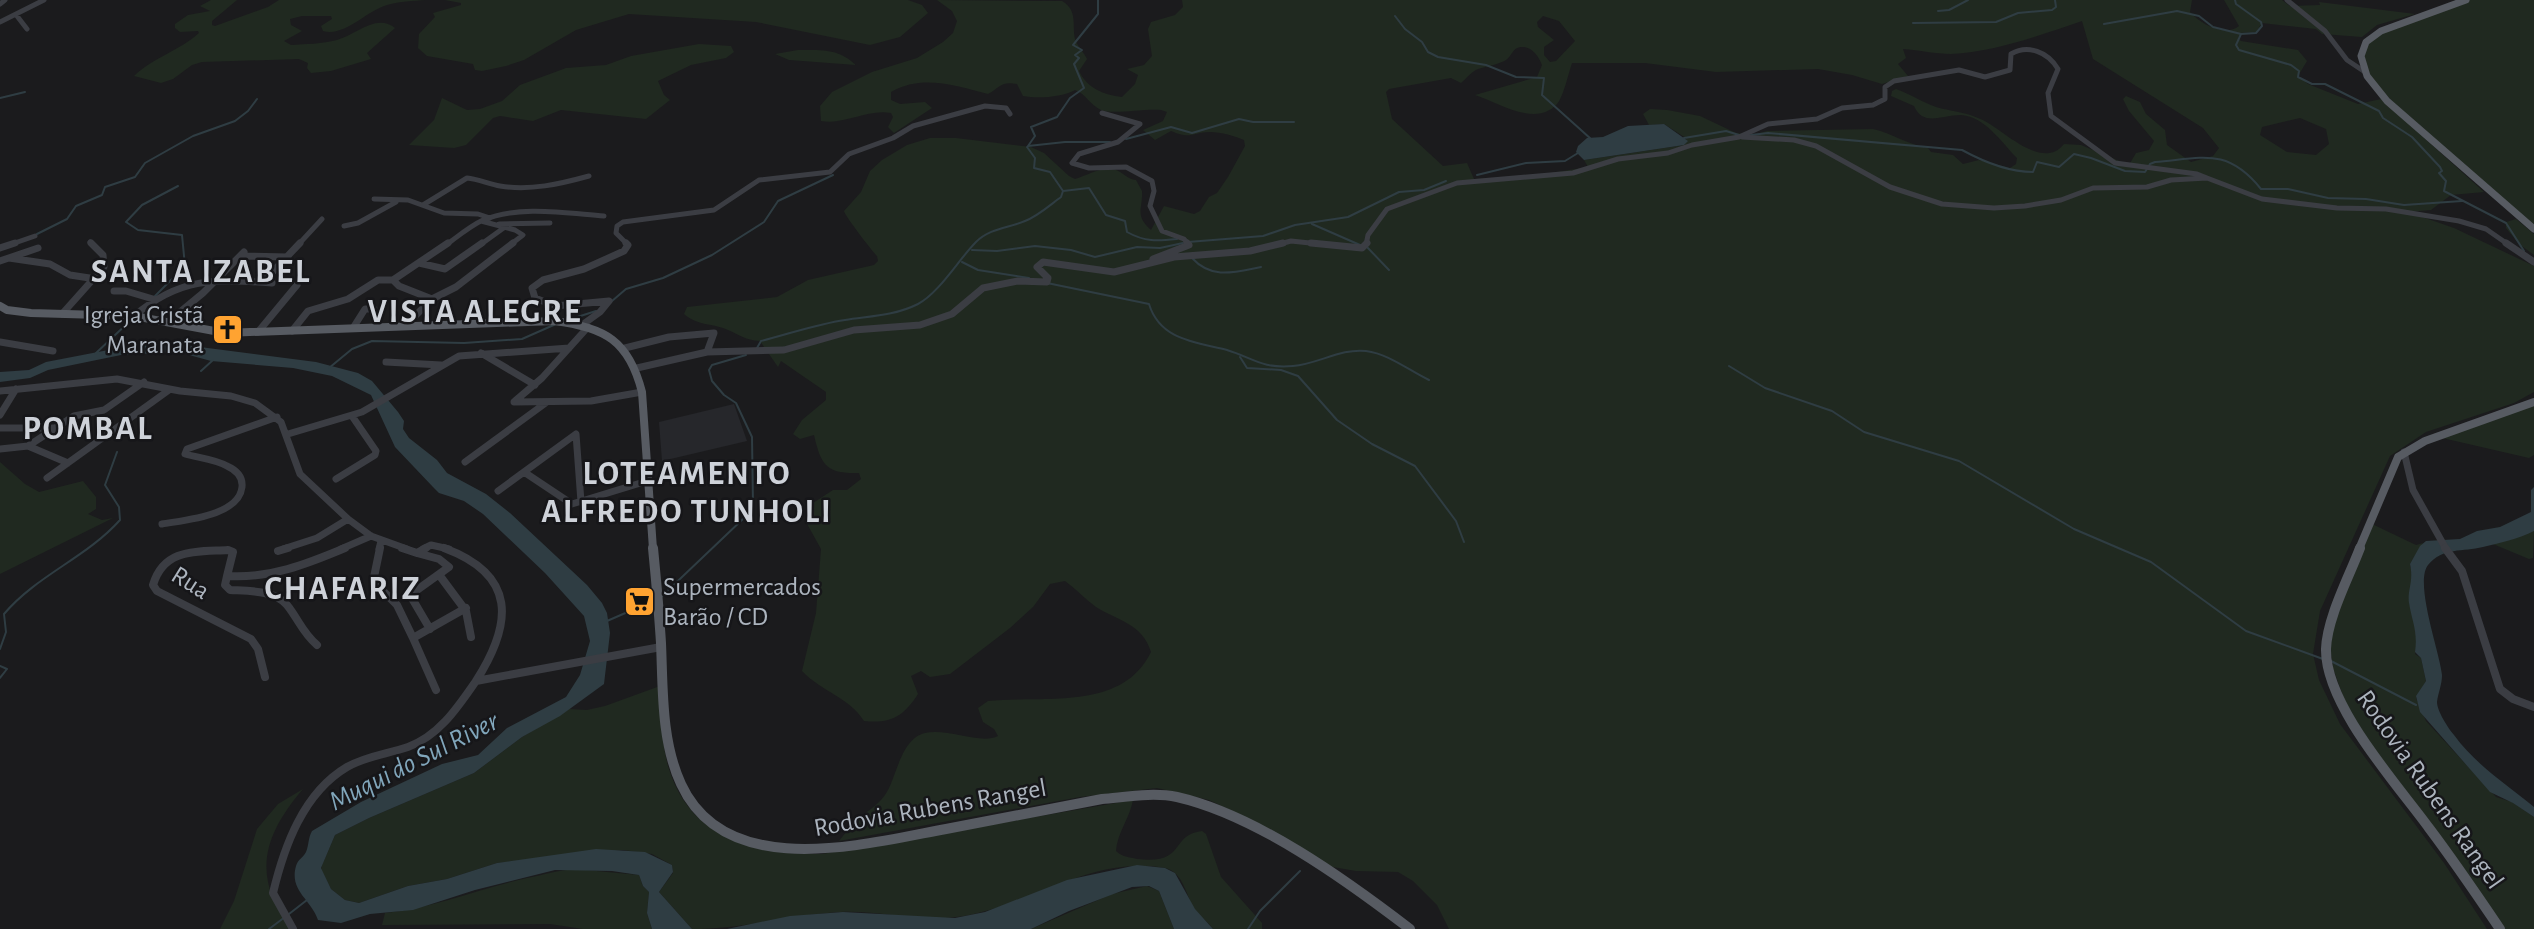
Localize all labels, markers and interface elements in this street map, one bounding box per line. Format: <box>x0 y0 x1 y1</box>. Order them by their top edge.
district label: SANTA IZABEL <box>91 256 311 289</box>
district label: VISTA ALEGRE <box>367 296 583 329</box>
place label: Igreja Cristã Maranata <box>84 302 204 358</box>
church icon: Igreja Cristã Maranata <box>210 312 244 346</box>
district label: POMBAL <box>23 413 153 446</box>
district label: LOTEAMENTO ALFREDO TUNHOLI <box>541 458 833 529</box>
street label: Rua <box>167 561 214 604</box>
district label: CHAFARIZ <box>264 573 422 606</box>
place label: Supermercados Barão / CD <box>663 574 821 630</box>
supermarket icon: Supermercados Barão / CD <box>623 584 657 618</box>
street label: Rodovia Rubens Rangel <box>2352 686 2508 894</box>
water label: Muqui do Sul River <box>325 707 504 816</box>
street label: Rodovia Rubens Rangel <box>812 775 1048 841</box>

